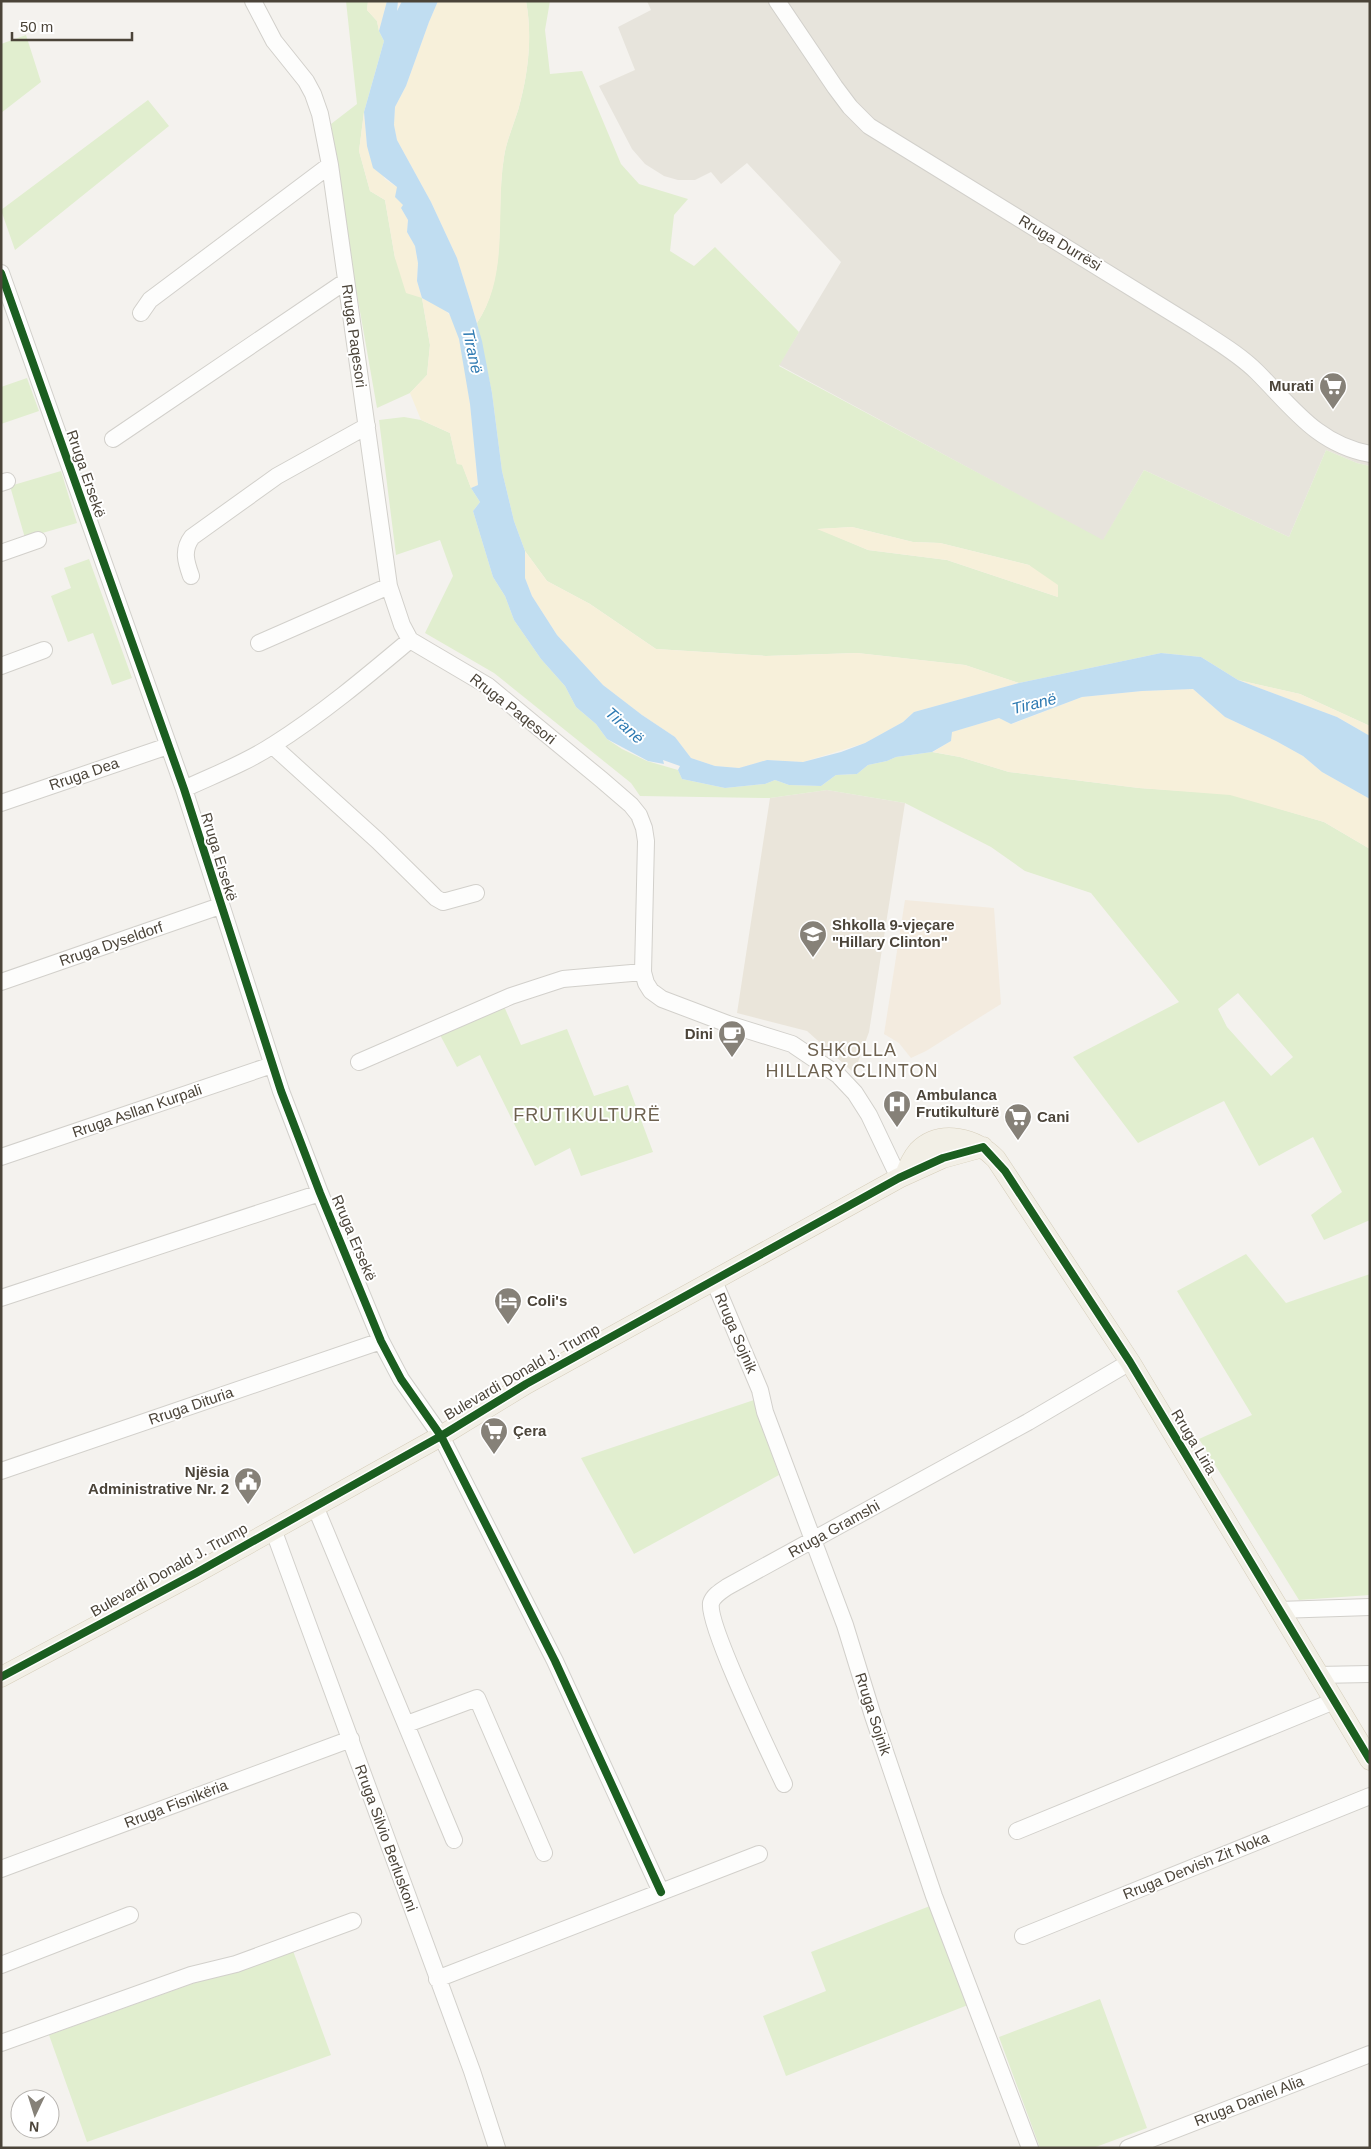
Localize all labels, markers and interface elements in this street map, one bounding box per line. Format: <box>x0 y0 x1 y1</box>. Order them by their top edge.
scale bar <box>12 10 132 42</box>
text: 50 m <box>20 18 53 35</box>
street label: Rruga Durrësi <box>1016 211 1105 274</box>
street label: Rruga Paqesori <box>339 283 370 389</box>
water label: Tiranë <box>459 327 486 375</box>
supermarket icon: Murati <box>1318 371 1348 410</box>
place label: Murati <box>1269 377 1314 394</box>
street label: Rruga Ersekë <box>64 428 109 520</box>
street label: Rruga Paqesori <box>467 670 560 747</box>
water label: Tiranë <box>1010 690 1058 717</box>
water label: Tiranë <box>602 704 647 747</box>
street label: Rruga Dea <box>47 753 122 793</box>
street label: Rruga Ersekë <box>198 811 241 903</box>
place label: Shkolla 9-vjeçare "Hillary Clinton" <box>832 916 955 950</box>
street label: Rruga Dyseldorf <box>57 918 166 969</box>
school or university icon: Shkolla 9-vjeçare "Hillary Clinton" <box>798 919 828 958</box>
cafe icon: Dini <box>717 1019 747 1058</box>
place label: Dini <box>685 1025 713 1042</box>
district label: SHKOLLA HILLARY CLINTON <box>765 1040 939 1081</box>
street label: Rruga Asllan Kurpali <box>70 1080 204 1141</box>
place label: Ambulanca Frutikulturë <box>916 1086 999 1120</box>
hospital icon: Ambulanca Frutikulturë <box>882 1089 912 1128</box>
supermarket icon: Cani <box>1003 1102 1033 1141</box>
district label: FRUTIKULTURË <box>513 1105 661 1125</box>
place label: Cani <box>1037 1108 1070 1125</box>
street label: Rruga Ersekë <box>329 1192 380 1283</box>
hotel icon: Coli's <box>493 1286 523 1325</box>
street label: Rruga Sojnik <box>712 1290 761 1376</box>
place label: Coli's <box>527 1292 567 1309</box>
street label: Bulevardi Donald J. Trump <box>441 1320 603 1423</box>
street label: Rruga Dituria <box>146 1383 236 1428</box>
street label: Rruga Liria <box>1168 1406 1221 1478</box>
supermarket icon: Çera <box>479 1416 509 1455</box>
place label: Çera <box>513 1422 547 1439</box>
place label: Njësia Administrative Nr. 2 <box>88 1463 230 1497</box>
public building icon: Njësia Administrative Nr. 2 <box>233 1466 263 1505</box>
street label: Rruga Gramshi <box>785 1496 882 1561</box>
street label: Bulevardi Donald J. Trump <box>87 1519 250 1620</box>
street label: Rruga Sojnik <box>852 1670 895 1758</box>
street label: Rruga Silvio Berluskoni <box>352 1762 421 1914</box>
street label: Rruga Fisnikëria <box>122 1776 230 1831</box>
street label: Rruga Dervish Zit Noka <box>1120 1828 1272 1903</box>
street label: Rruga Daniel Alia <box>1192 2072 1307 2129</box>
north arrow <box>10 2089 60 2139</box>
text: N <box>28 2119 40 2135</box>

